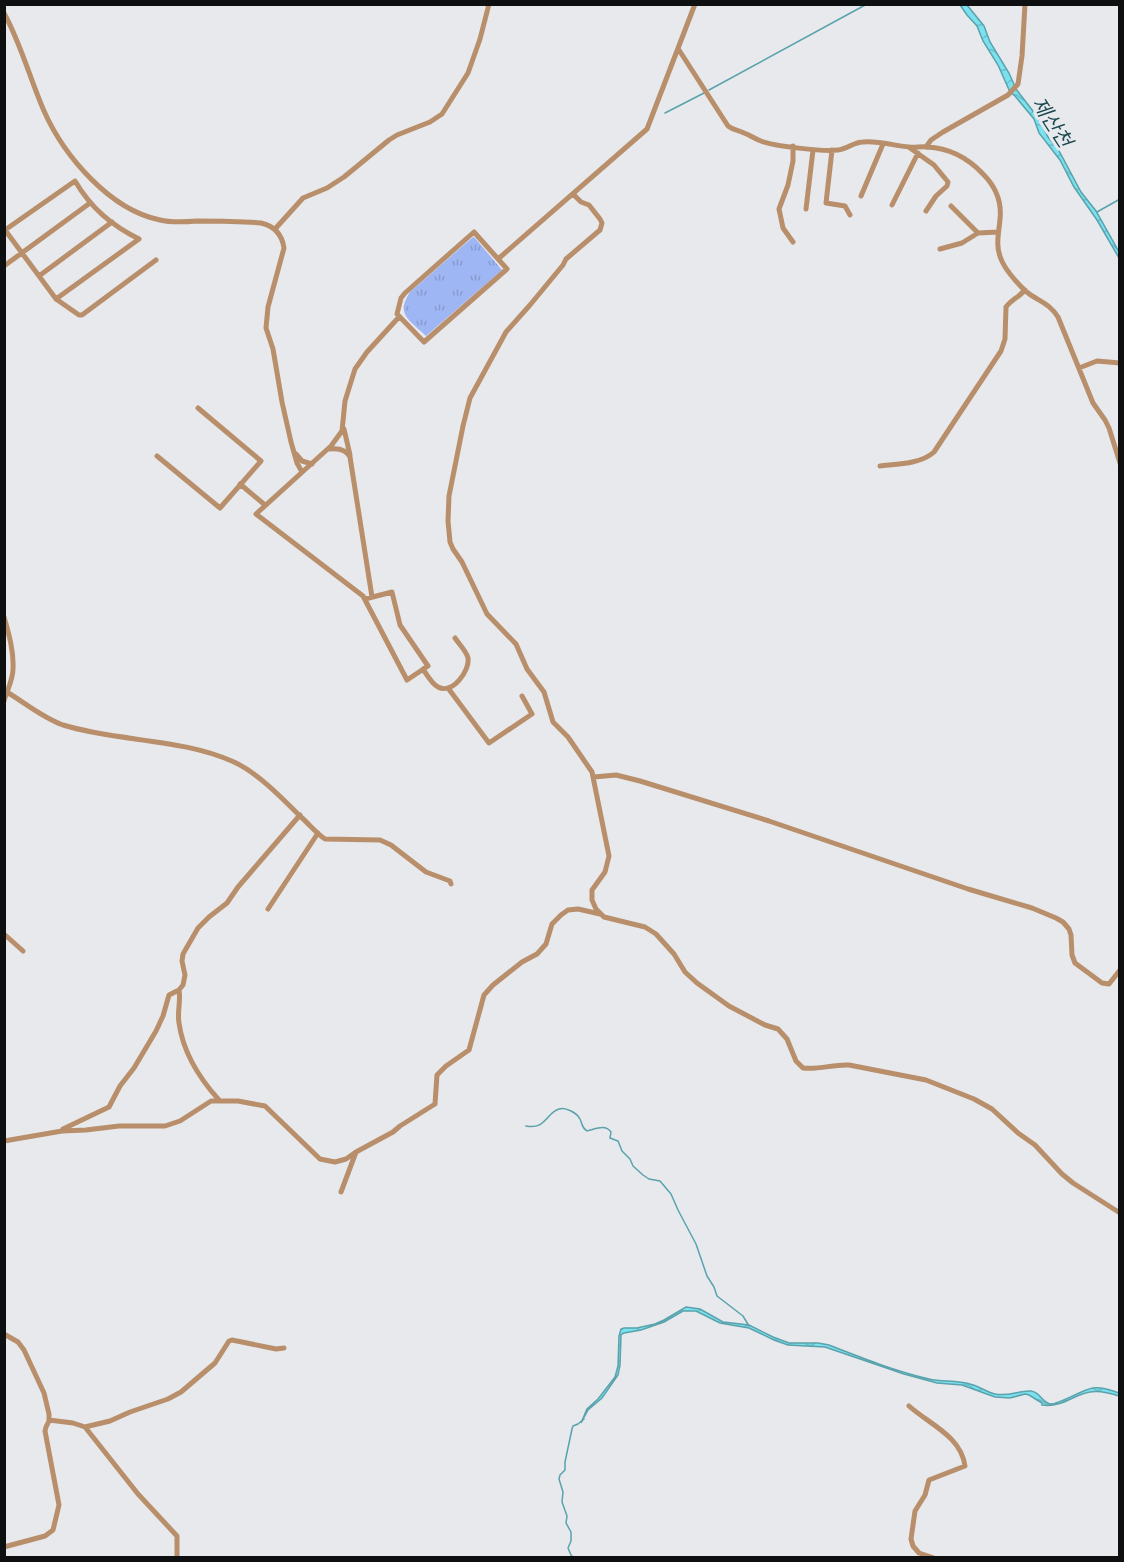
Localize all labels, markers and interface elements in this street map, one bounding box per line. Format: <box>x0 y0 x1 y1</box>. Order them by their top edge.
water label: 제산천 <box>1027 92 1079 154</box>

